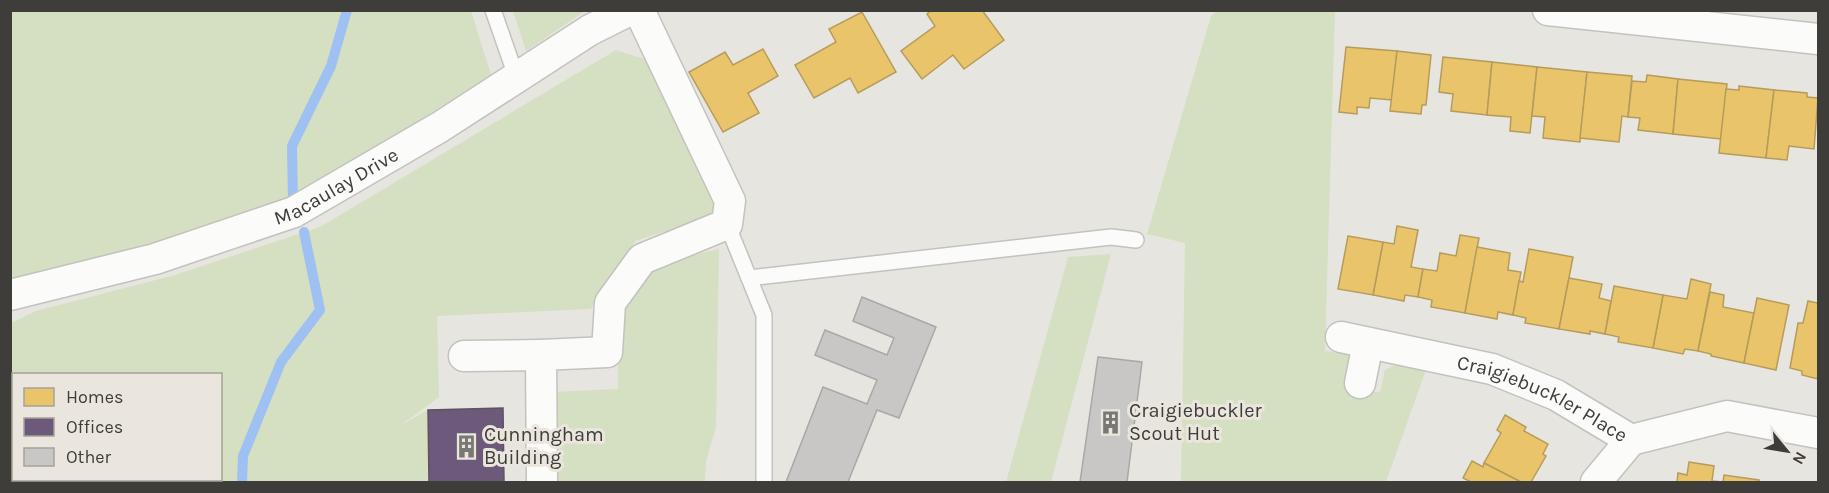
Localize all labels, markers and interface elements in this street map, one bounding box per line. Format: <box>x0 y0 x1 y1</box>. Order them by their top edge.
street label: Macaulay Drive <box>271 143 402 229</box>
street label: Craigiebuckler Place <box>1455 350 1632 447</box>
legend <box>12 373 222 481</box>
text: Homes <box>66 386 123 408</box>
place label: Craigiebuckler Scout Hut <box>1129 399 1262 445</box>
building icon: Craigiebuckler Scout Hut <box>1098 409 1124 435</box>
text: Offices <box>66 416 123 438</box>
north arrow <box>1757 421 1817 481</box>
place label: Cunningham Building <box>484 423 604 469</box>
building icon: Cunningham Building <box>453 433 479 459</box>
text: Other <box>66 446 111 468</box>
text: N <box>1788 449 1811 468</box>

